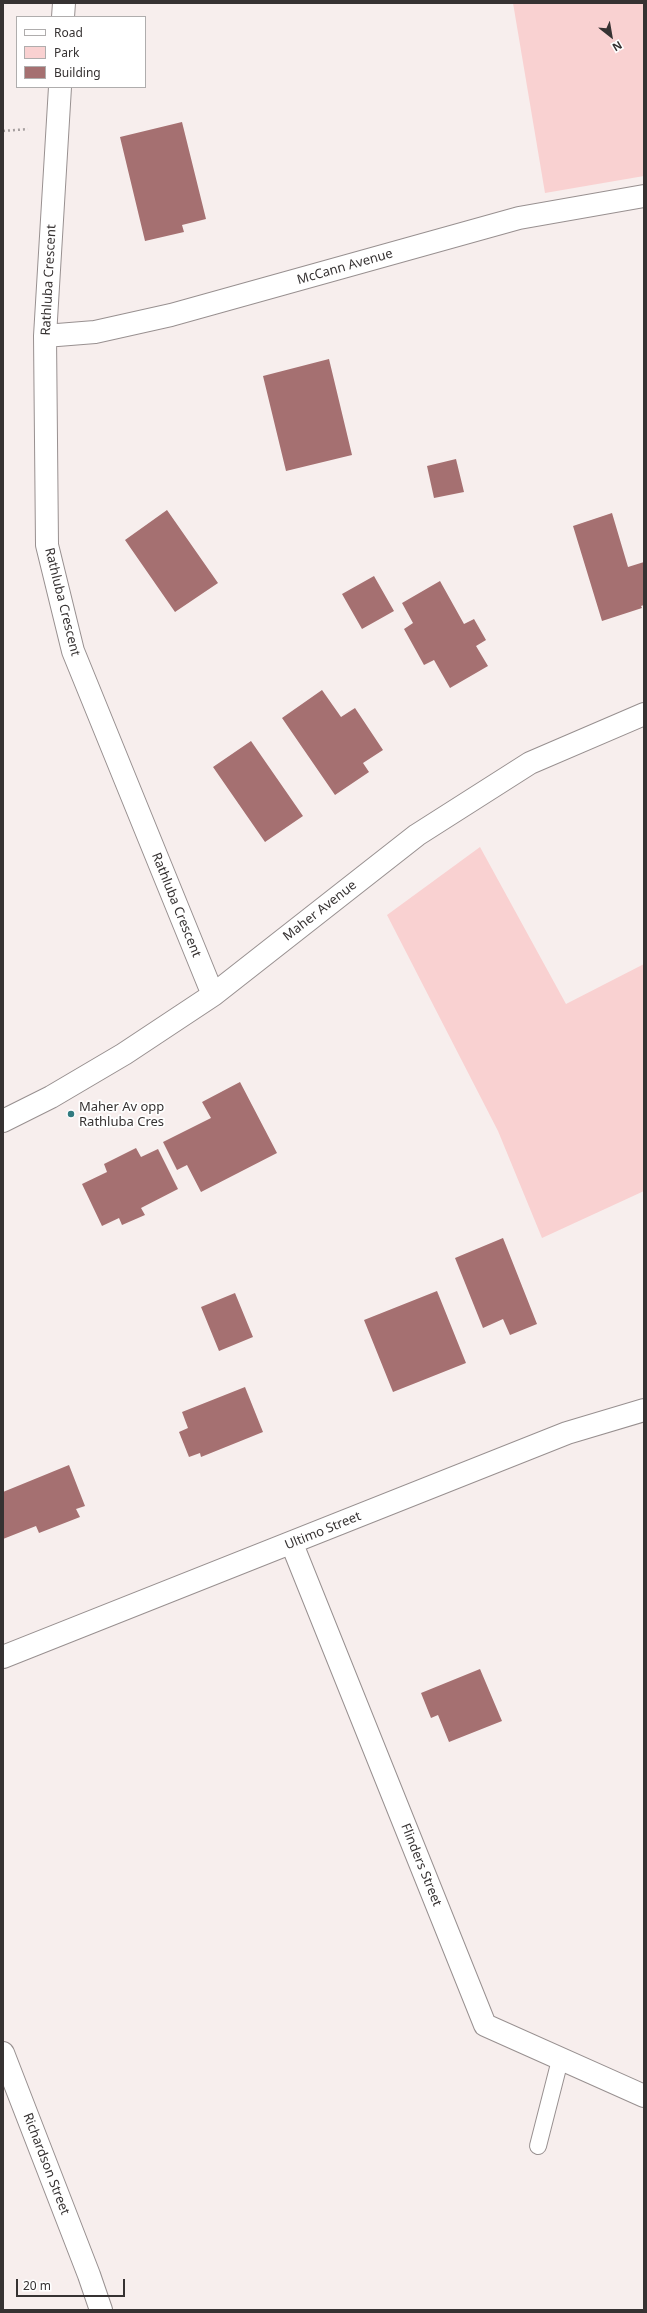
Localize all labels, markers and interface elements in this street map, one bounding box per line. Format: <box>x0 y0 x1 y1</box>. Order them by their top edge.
legend <box>16 16 146 88</box>
north arrow <box>591 16 631 56</box>
text: Road <box>54 24 83 41</box>
text: N <box>610 38 625 55</box>
text: Park <box>54 44 79 61</box>
text: Building <box>54 64 101 81</box>
street label: Rathluba Crescent <box>38 224 60 336</box>
street label: McCann Avenue <box>295 246 395 288</box>
street label: Rathluba Crescent <box>41 546 83 658</box>
street label: Rathluba Crescent <box>148 850 204 960</box>
street label: Maher Avenue <box>280 878 360 944</box>
place label: Maher Av opp Rathluba Cres <box>79 1099 164 1130</box>
marker: Maher Av opp Rathluba Cres <box>66 1109 76 1119</box>
street label: Ultimo Street <box>283 1509 363 1553</box>
street label: Flinders Street <box>397 1821 445 1909</box>
street label: Richardson Street <box>19 2111 73 2217</box>
scale bar <box>18 2271 127 2297</box>
text: 20 m <box>23 2277 51 2294</box>

